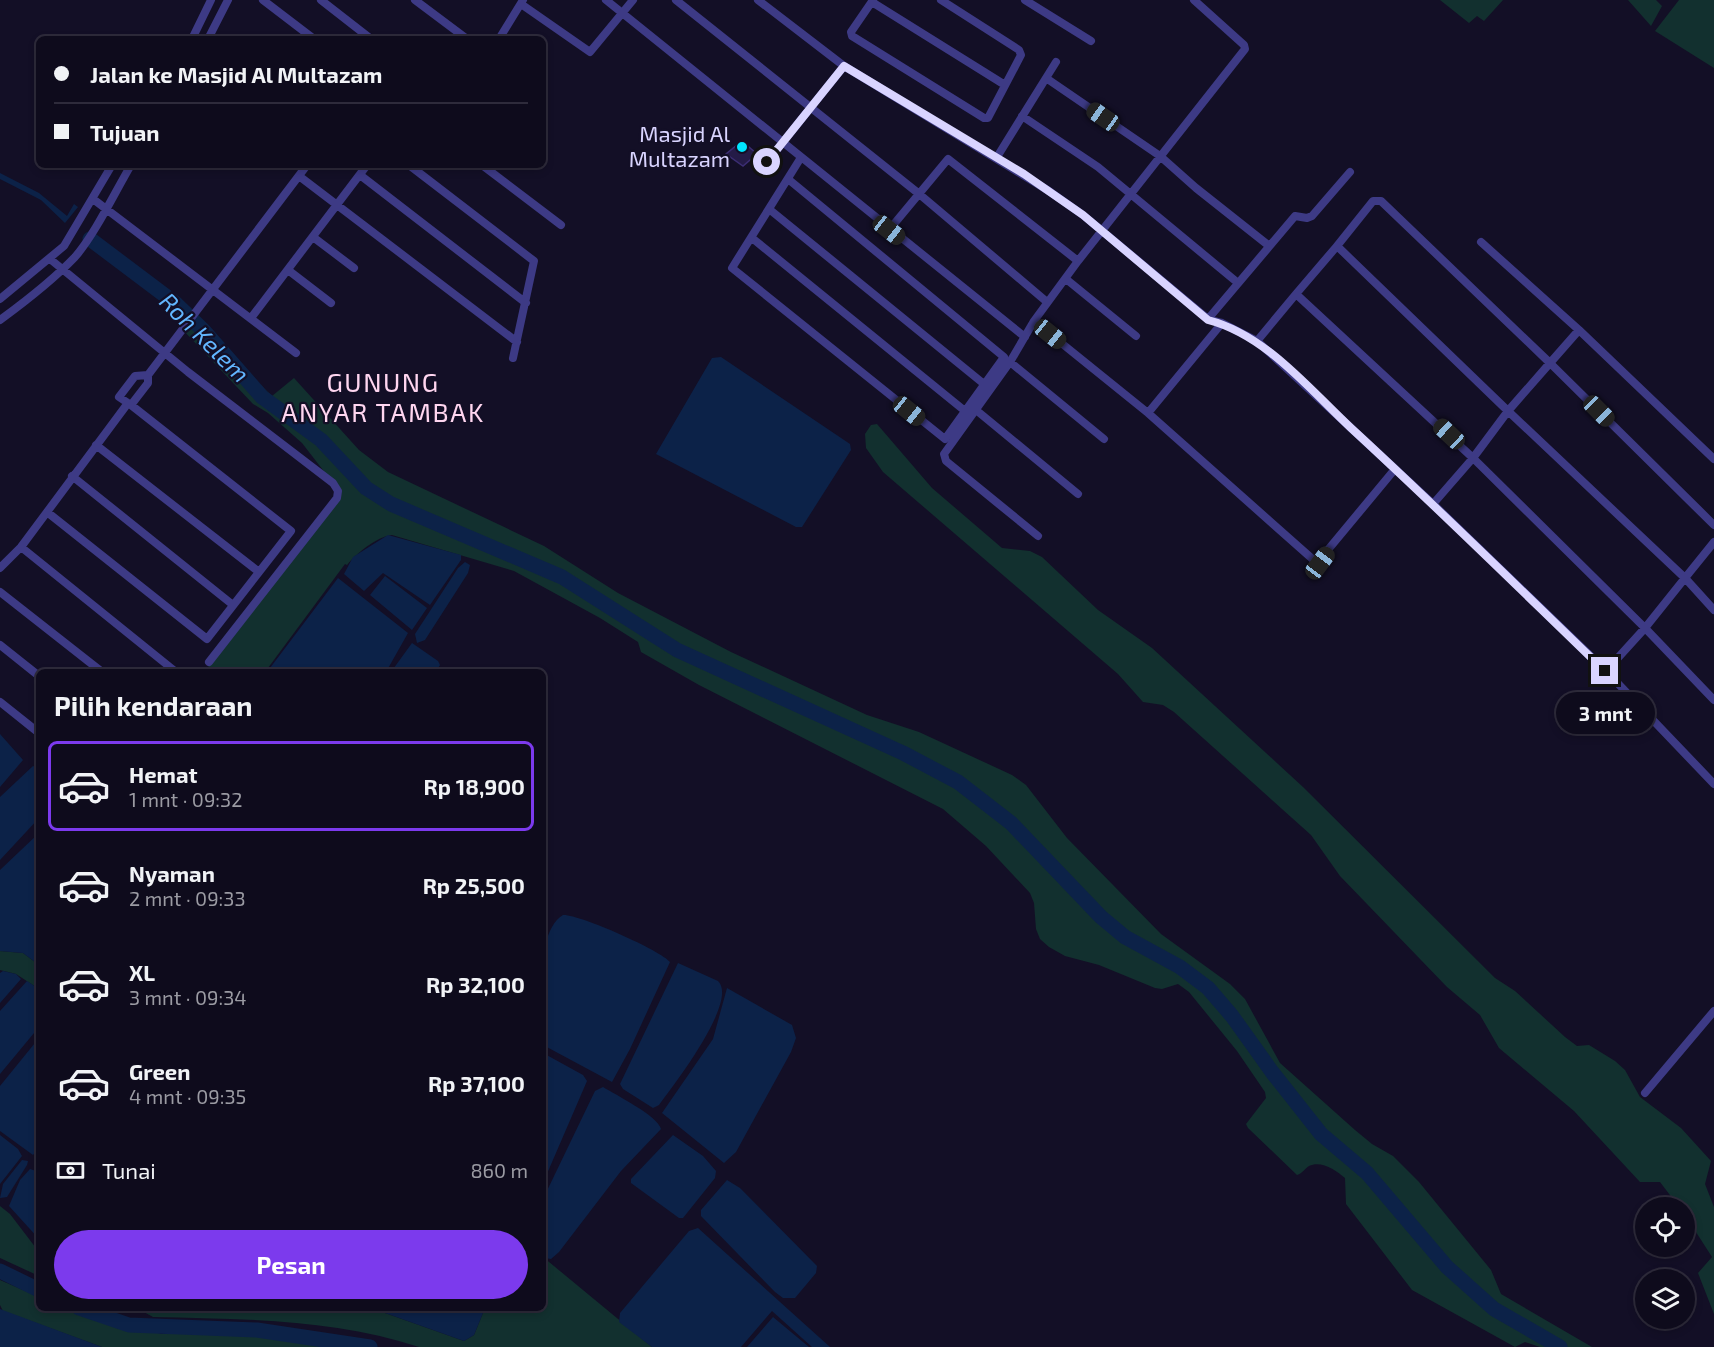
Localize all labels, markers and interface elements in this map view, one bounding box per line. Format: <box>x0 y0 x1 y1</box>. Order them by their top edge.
text: Jalan ke Masjid Al Multazam <box>90 61 382 87</box>
car <box>1083 99 1123 135</box>
text: Tujuan <box>90 119 159 145</box>
place label: Masjid Al Multazam <box>629 120 730 171</box>
marker: Masjid Al Multazam <box>735 140 749 154</box>
route start <box>753 148 780 175</box>
car <box>869 212 909 248</box>
water label: Roh Kelem <box>154 286 256 388</box>
car <box>1030 316 1070 352</box>
district label: GUNUNG ANYAR TAMBAK <box>281 366 485 427</box>
car <box>1580 392 1618 430</box>
car <box>889 393 929 429</box>
car <box>1430 415 1468 453</box>
car <box>1302 543 1338 583</box>
route end <box>1591 657 1618 684</box>
text: Pilih kendaraan <box>54 689 253 721</box>
callout: 3 mnt <box>1556 692 1654 734</box>
text: 3 mnt <box>1579 701 1632 725</box>
icon: car <box>57 759 111 813</box>
text: Hemat <box>129 761 198 787</box>
text: Rp 18,900 <box>424 773 525 799</box>
text: 1 mnt · 09:32 <box>129 787 242 811</box>
icon: car <box>57 858 111 912</box>
text: Nyaman <box>129 860 215 886</box>
text: Rp 25,500 <box>423 872 525 898</box>
text: 2 mnt · 09:33 <box>129 886 246 910</box>
icon: car <box>57 957 111 1011</box>
text: XL <box>129 959 155 985</box>
text: Rp 32,100 <box>426 971 525 997</box>
text: 3 mnt · 09:34 <box>129 985 247 1009</box>
icon: car <box>57 1056 111 1110</box>
text: Green <box>129 1058 191 1084</box>
text: Rp 37,100 <box>428 1070 525 1096</box>
text: 4 mnt · 09:35 <box>129 1084 246 1108</box>
icon: cash <box>54 1154 87 1187</box>
text: Tunai <box>102 1157 156 1183</box>
text: 860 m <box>470 1158 528 1182</box>
map controls <box>1635 1197 1695 1329</box>
button: locate <box>1635 1197 1695 1257</box>
button: Pesan <box>54 1230 528 1299</box>
button: layers <box>1635 1269 1695 1329</box>

